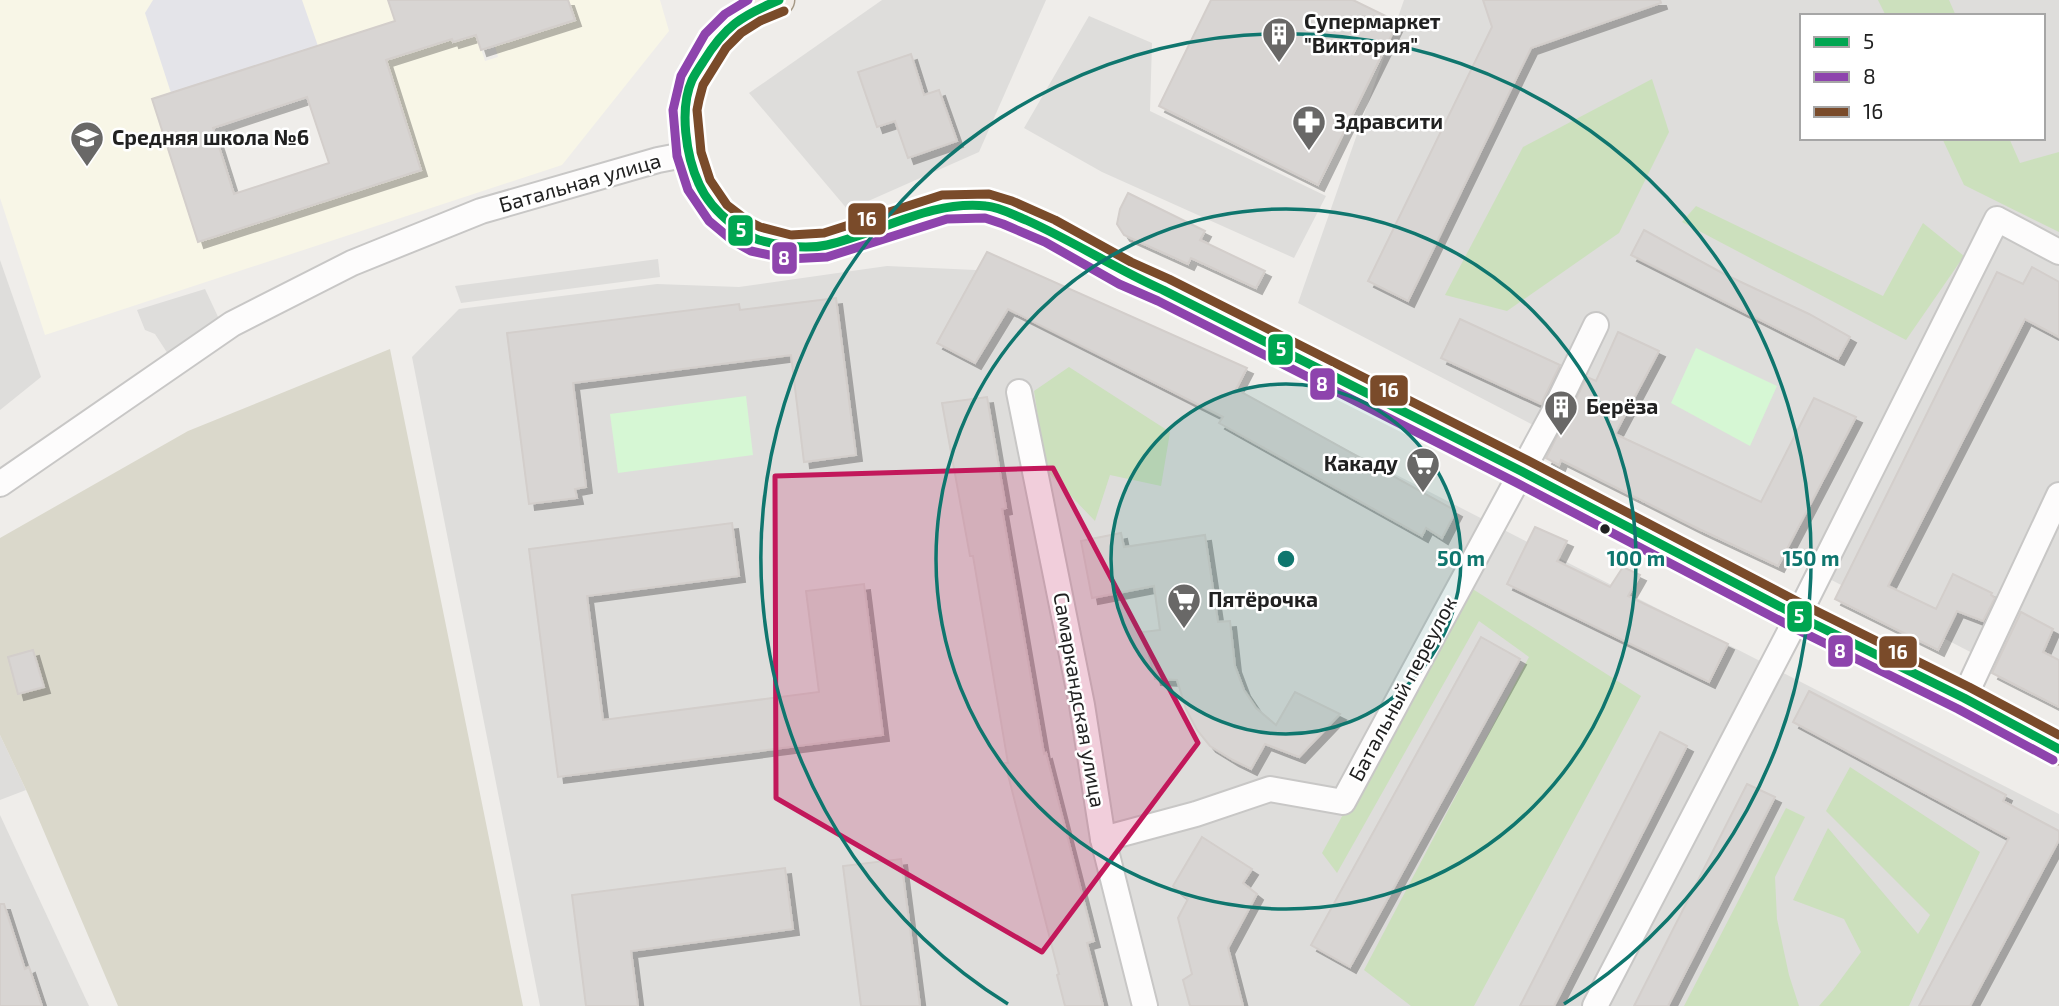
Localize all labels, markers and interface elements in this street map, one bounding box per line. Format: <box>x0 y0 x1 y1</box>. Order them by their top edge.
place label: Супермаркет "Виктория" <box>1304 8 1441 57</box>
legend <box>1800 14 2045 140</box>
building icon: Супермаркет "Виктория" <box>1260 15 1298 64</box>
text: 5 <box>1863 28 1874 53</box>
text: 8 <box>1863 63 1876 88</box>
text: 16 <box>1863 98 1883 123</box>
pharmacy icon: Здравсити <box>1290 103 1328 152</box>
place label: Здравсити <box>1334 108 1443 133</box>
school or university icon: Средняя школа №6 <box>68 119 106 168</box>
place label: Средняя школа №6 <box>112 124 309 149</box>
street label: Батальная улица <box>496 146 664 218</box>
line badge: 16 <box>847 202 887 236</box>
text: 16 <box>857 207 877 230</box>
line badge: 5 <box>727 214 754 247</box>
text: 5 <box>736 218 746 241</box>
line badge: 8 <box>771 241 798 275</box>
text: 8 <box>778 246 790 269</box>
line badge: 5 <box>1267 333 1294 366</box>
text: 5 <box>1276 337 1286 360</box>
line badge: 8 <box>1309 367 1336 401</box>
text: 8 <box>1316 372 1328 395</box>
line badge: 16 <box>1369 374 1409 407</box>
text: 16 <box>1379 378 1399 401</box>
building icon: Берёза <box>1542 388 1580 437</box>
place label: Берёза <box>1586 393 1658 418</box>
supermarket icon: Какаду <box>1404 445 1442 494</box>
place label: Какаду <box>1324 450 1398 475</box>
unlabelled marker <box>1598 522 1612 536</box>
text: 50 m <box>1437 545 1485 570</box>
text: 100 m <box>1607 545 1665 570</box>
text: 150 m <box>1783 545 1839 570</box>
centre of rings <box>1274 547 1298 571</box>
supermarket icon: Пятёрочка <box>1165 581 1203 630</box>
place label: Пятёрочка <box>1208 586 1318 611</box>
street label: Самаркандская улица <box>1048 590 1112 810</box>
street label: Батальный переулок <box>1342 592 1462 785</box>
line badge: 5 <box>1786 600 1813 633</box>
text: 5 <box>1794 604 1804 627</box>
line badge: 8 <box>1827 634 1854 668</box>
line badge: 16 <box>1878 635 1918 669</box>
text: 8 <box>1834 639 1846 662</box>
text: 16 <box>1888 640 1908 663</box>

